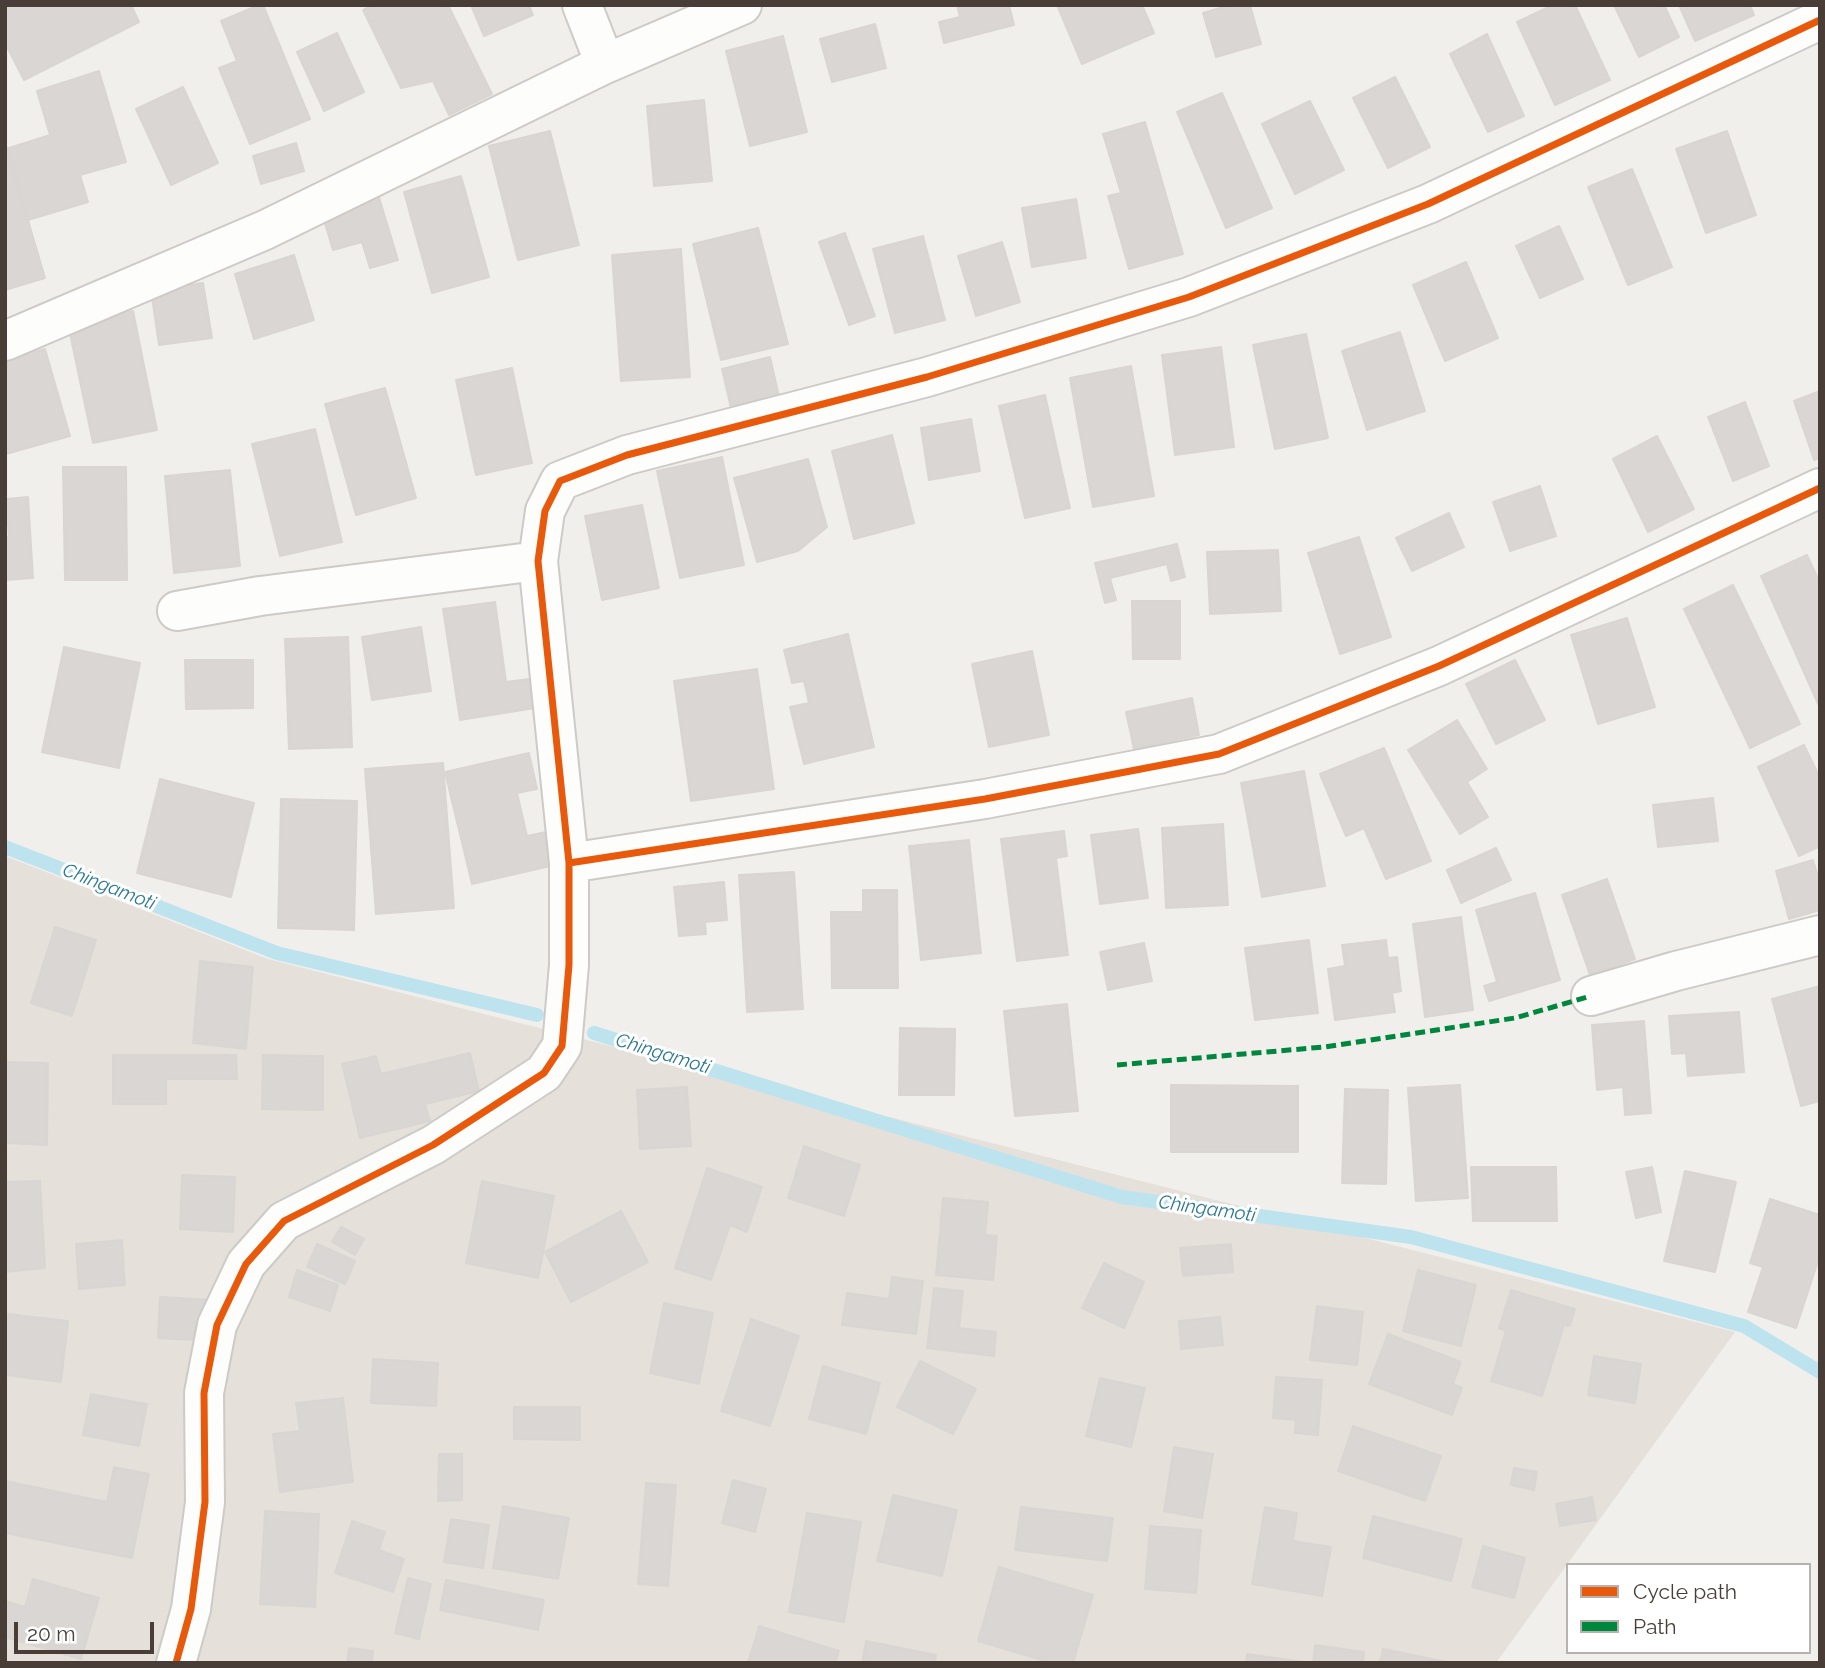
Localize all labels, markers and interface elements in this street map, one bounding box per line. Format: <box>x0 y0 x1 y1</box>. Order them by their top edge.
water label: Chingamoti <box>59 859 159 915</box>
water label: Chingamoti <box>613 1029 713 1079</box>
water label: Chingamoti <box>1157 1191 1257 1227</box>
legend <box>1566 1563 1811 1654</box>
text: Cycle path <box>1633 1579 1737 1604</box>
scale bar <box>18 1608 158 1652</box>
text: Path <box>1633 1614 1677 1639</box>
text: 20 m <box>27 1621 75 1646</box>

